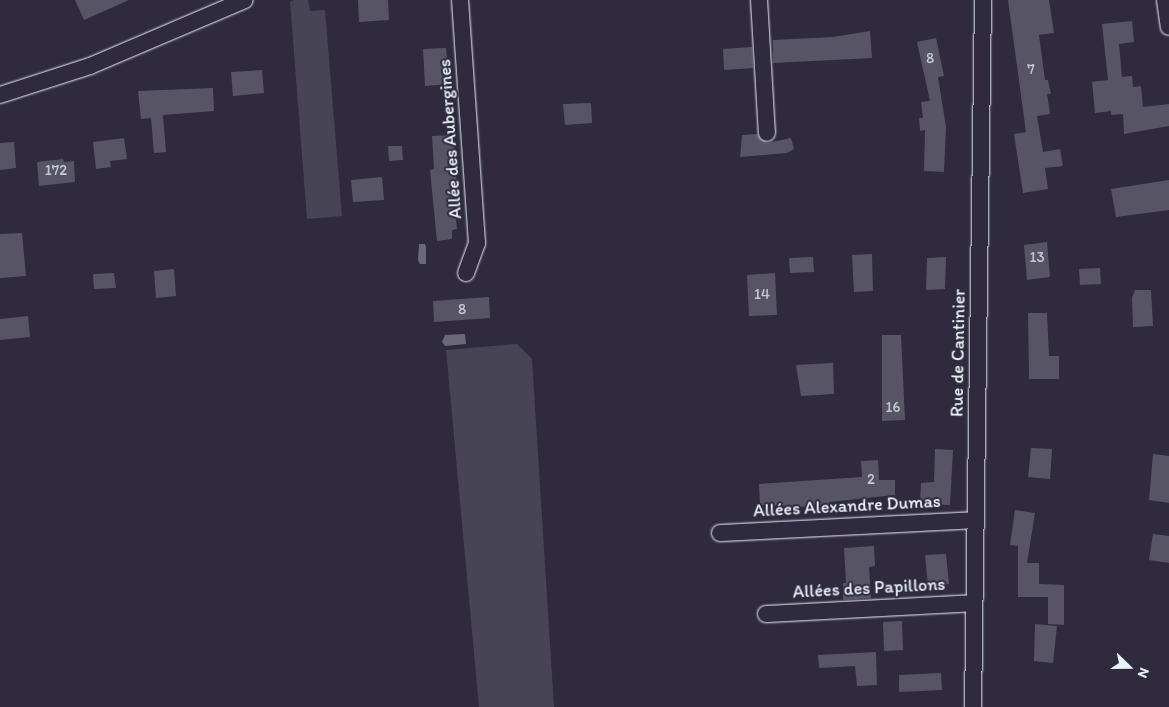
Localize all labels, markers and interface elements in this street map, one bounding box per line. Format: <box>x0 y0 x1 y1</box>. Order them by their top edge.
house number: 8 <box>926 50 934 68</box>
street label: Allée des Aubergines <box>434 58 466 220</box>
house number: 7 <box>1027 61 1035 79</box>
house number: 172 <box>45 162 67 180</box>
house number: 13 <box>1029 249 1045 267</box>
house number: 14 <box>754 286 770 304</box>
street label: Rue de Cantinier <box>946 288 970 418</box>
house number: 8 <box>458 301 466 319</box>
house number: 16 <box>886 399 900 417</box>
house number: 2 <box>867 471 875 489</box>
street label: Allées Alexandre Dumas <box>753 490 941 522</box>
street label: Allées des Papillons <box>792 573 946 603</box>
north arrow <box>1104 642 1154 692</box>
text: N <box>1134 665 1153 680</box>

